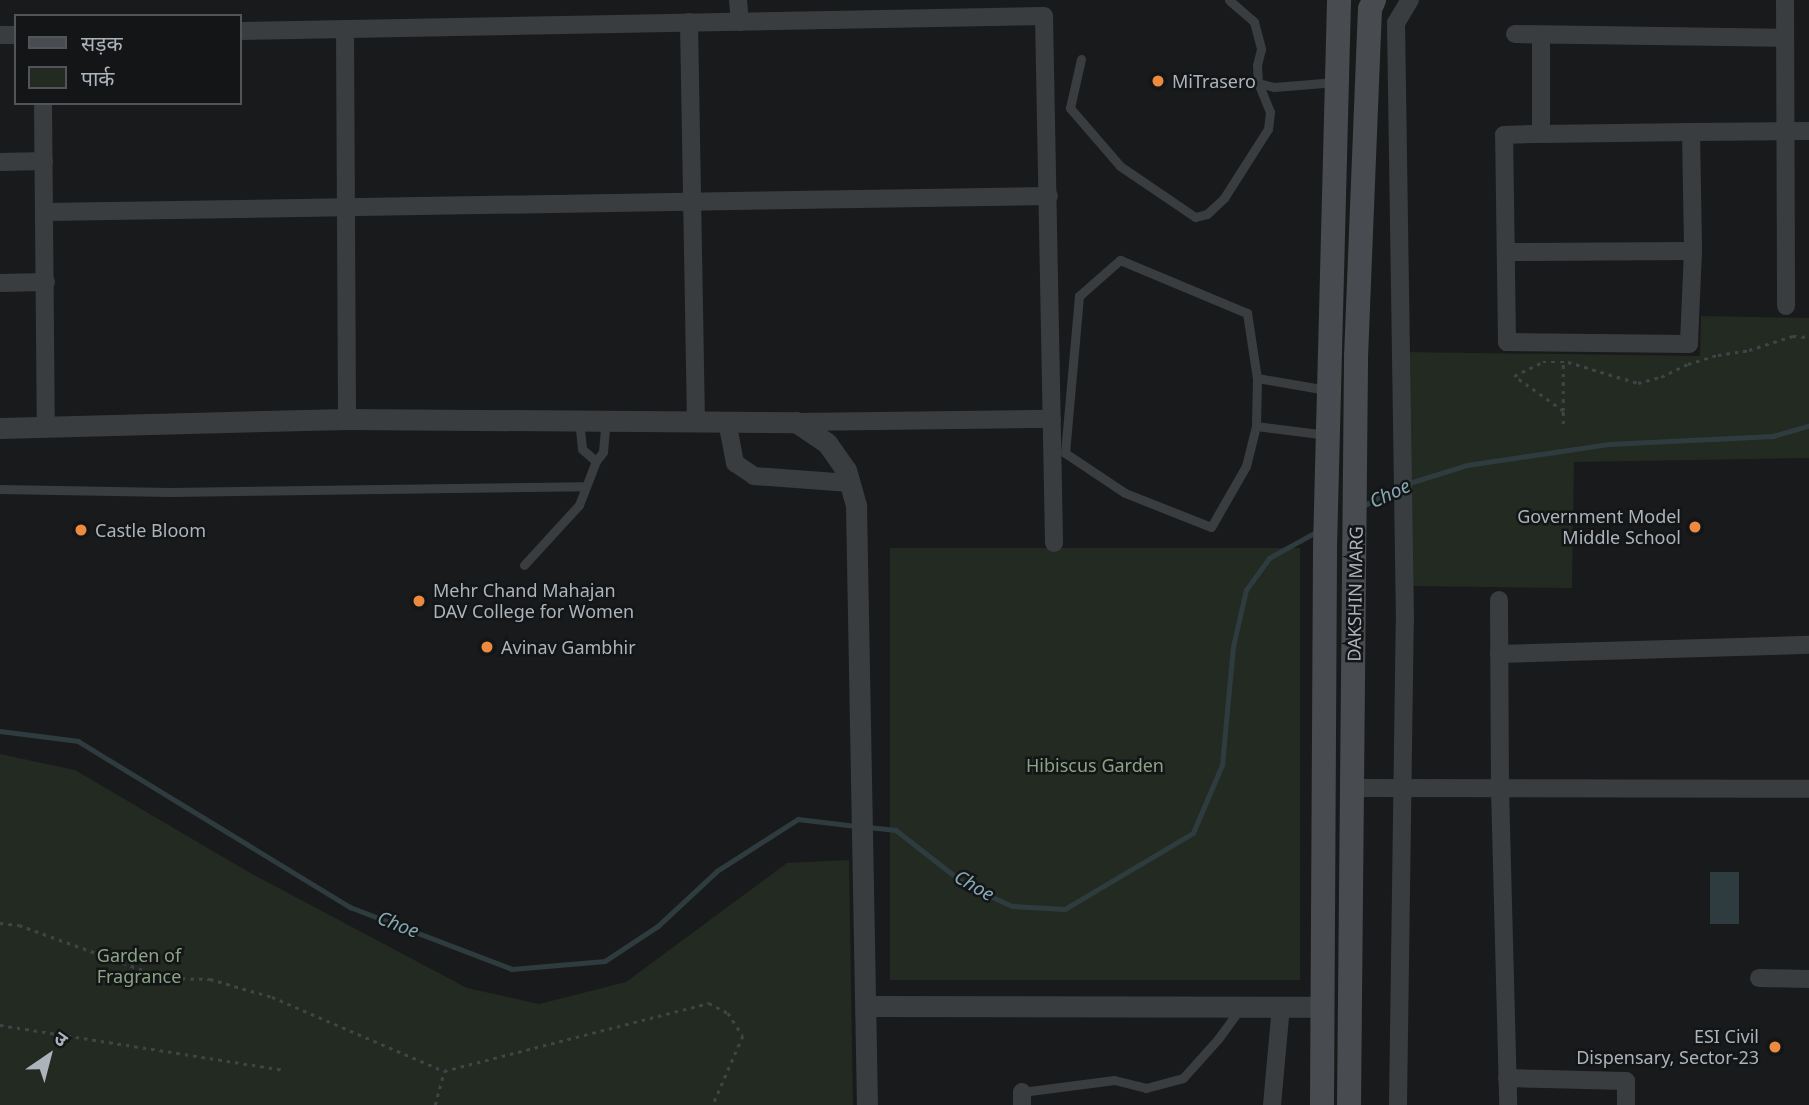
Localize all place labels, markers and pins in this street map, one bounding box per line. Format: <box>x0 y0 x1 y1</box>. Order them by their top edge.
place label: MiTrasero <box>1172 70 1256 92</box>
marker: MiTrasero <box>1150 73 1166 89</box>
place label: Government Model Middle School <box>1517 506 1681 548</box>
place label: Castle Bloom <box>95 519 206 541</box>
marker: Government Model Middle School <box>1687 519 1703 535</box>
marker: Castle Bloom <box>73 522 89 538</box>
place label: Mehr Chand Mahajan DAV College for Women <box>433 580 634 622</box>
marker: Mehr Chand Mahajan DAV College for Women <box>411 593 427 609</box>
place label: Avinav Gambhir <box>501 636 636 658</box>
marker: Avinav Gambhir <box>479 639 495 655</box>
place label: ESI Civil Dispensary, Sector-23 <box>1576 1026 1759 1068</box>
marker: ESI Civil Dispensary, Sector-23 <box>1765 1037 1785 1057</box>

